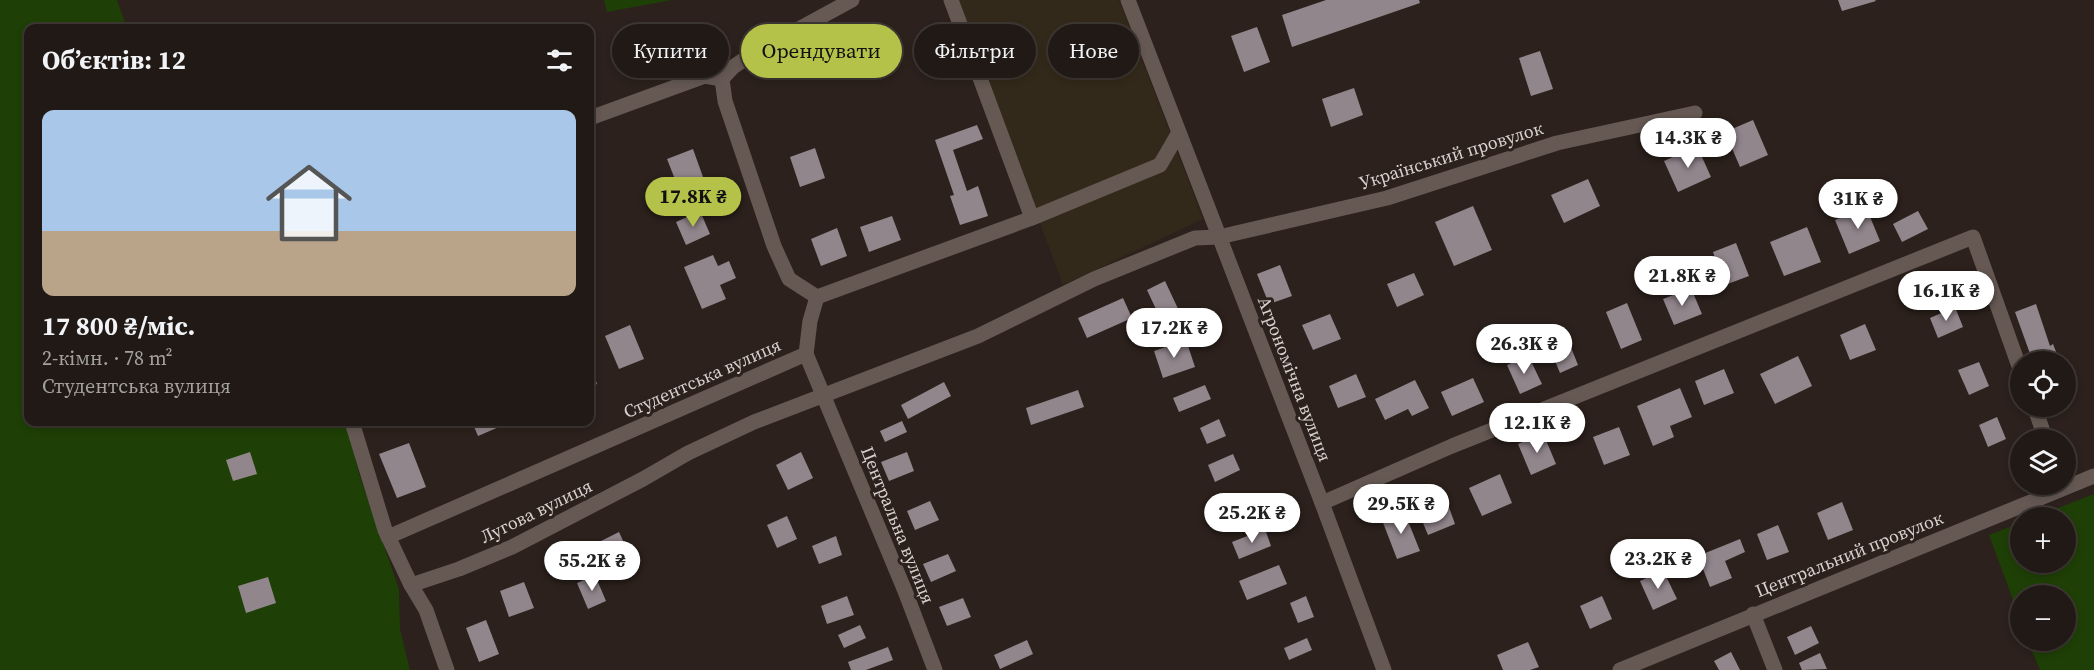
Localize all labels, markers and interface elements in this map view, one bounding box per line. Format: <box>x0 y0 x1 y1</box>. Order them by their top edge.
chip: Купити <box>612 24 729 78</box>
chip: Орендувати <box>741 24 902 78</box>
chip: Фільтри <box>914 24 1036 78</box>
chip: Нове <box>1048 24 1139 78</box>
text: Об’єктів: 12 <box>42 42 186 78</box>
icon: filters <box>543 44 576 77</box>
street label: Український провулок <box>1356 115 1546 195</box>
pin: 14.3K ₴ <box>1633 118 1743 169</box>
text: 14.3K ₴ <box>1654 123 1722 151</box>
icon: home <box>255 149 363 257</box>
pin: 17.8K ₴ <box>638 177 748 228</box>
pin: 31K ₴ <box>1816 179 1900 230</box>
text: 17.8K ₴ <box>659 182 727 210</box>
text: 31K ₴ <box>1833 184 1883 212</box>
pin: 21.8K ₴ <box>1627 256 1737 307</box>
text: 21.8K ₴ <box>1648 261 1716 289</box>
pin: 16.1K ₴ <box>1891 271 2001 322</box>
text: 16.1K ₴ <box>1912 276 1980 304</box>
street label: Агрономічна вулиця <box>1252 293 1338 465</box>
text: 17 800 ₴/міс. <box>42 308 195 344</box>
pin: 17.2K ₴ <box>1119 308 1229 359</box>
text: 17.2K ₴ <box>1140 313 1208 341</box>
pin: 26.3K ₴ <box>1469 324 1579 375</box>
text: 26.3K ₴ <box>1490 329 1558 357</box>
street label: Студентська вулиця <box>619 332 785 424</box>
text: 2-кімн. · 78 m² <box>42 344 173 372</box>
map controls <box>2010 351 2076 651</box>
button: locate <box>2010 351 2076 417</box>
text: Студентська вулиця <box>42 372 231 400</box>
pin: 12.1K ₴ <box>1482 403 1592 454</box>
text: 12.1K ₴ <box>1503 408 1571 436</box>
button: layers <box>2010 429 2076 495</box>
street label: Центральна вулиця <box>855 443 941 607</box>
street label: Лугова вулиця <box>476 473 596 549</box>
pin: 29.5K ₴ <box>1346 484 1456 535</box>
text: 29.5K ₴ <box>1367 489 1435 517</box>
pin: 25.2K ₴ <box>1197 493 1307 544</box>
text: 25.2K ₴ <box>1218 498 1286 526</box>
street label: Центральний провулок <box>1751 505 1947 603</box>
button: + <box>2010 507 2076 573</box>
pin: 23.2K ₴ <box>1603 539 1713 590</box>
pin: 55.2K ₴ <box>537 541 647 592</box>
text: 23.2K ₴ <box>1624 544 1692 572</box>
text: 55.2K ₴ <box>558 546 626 574</box>
button: − <box>2010 585 2076 651</box>

